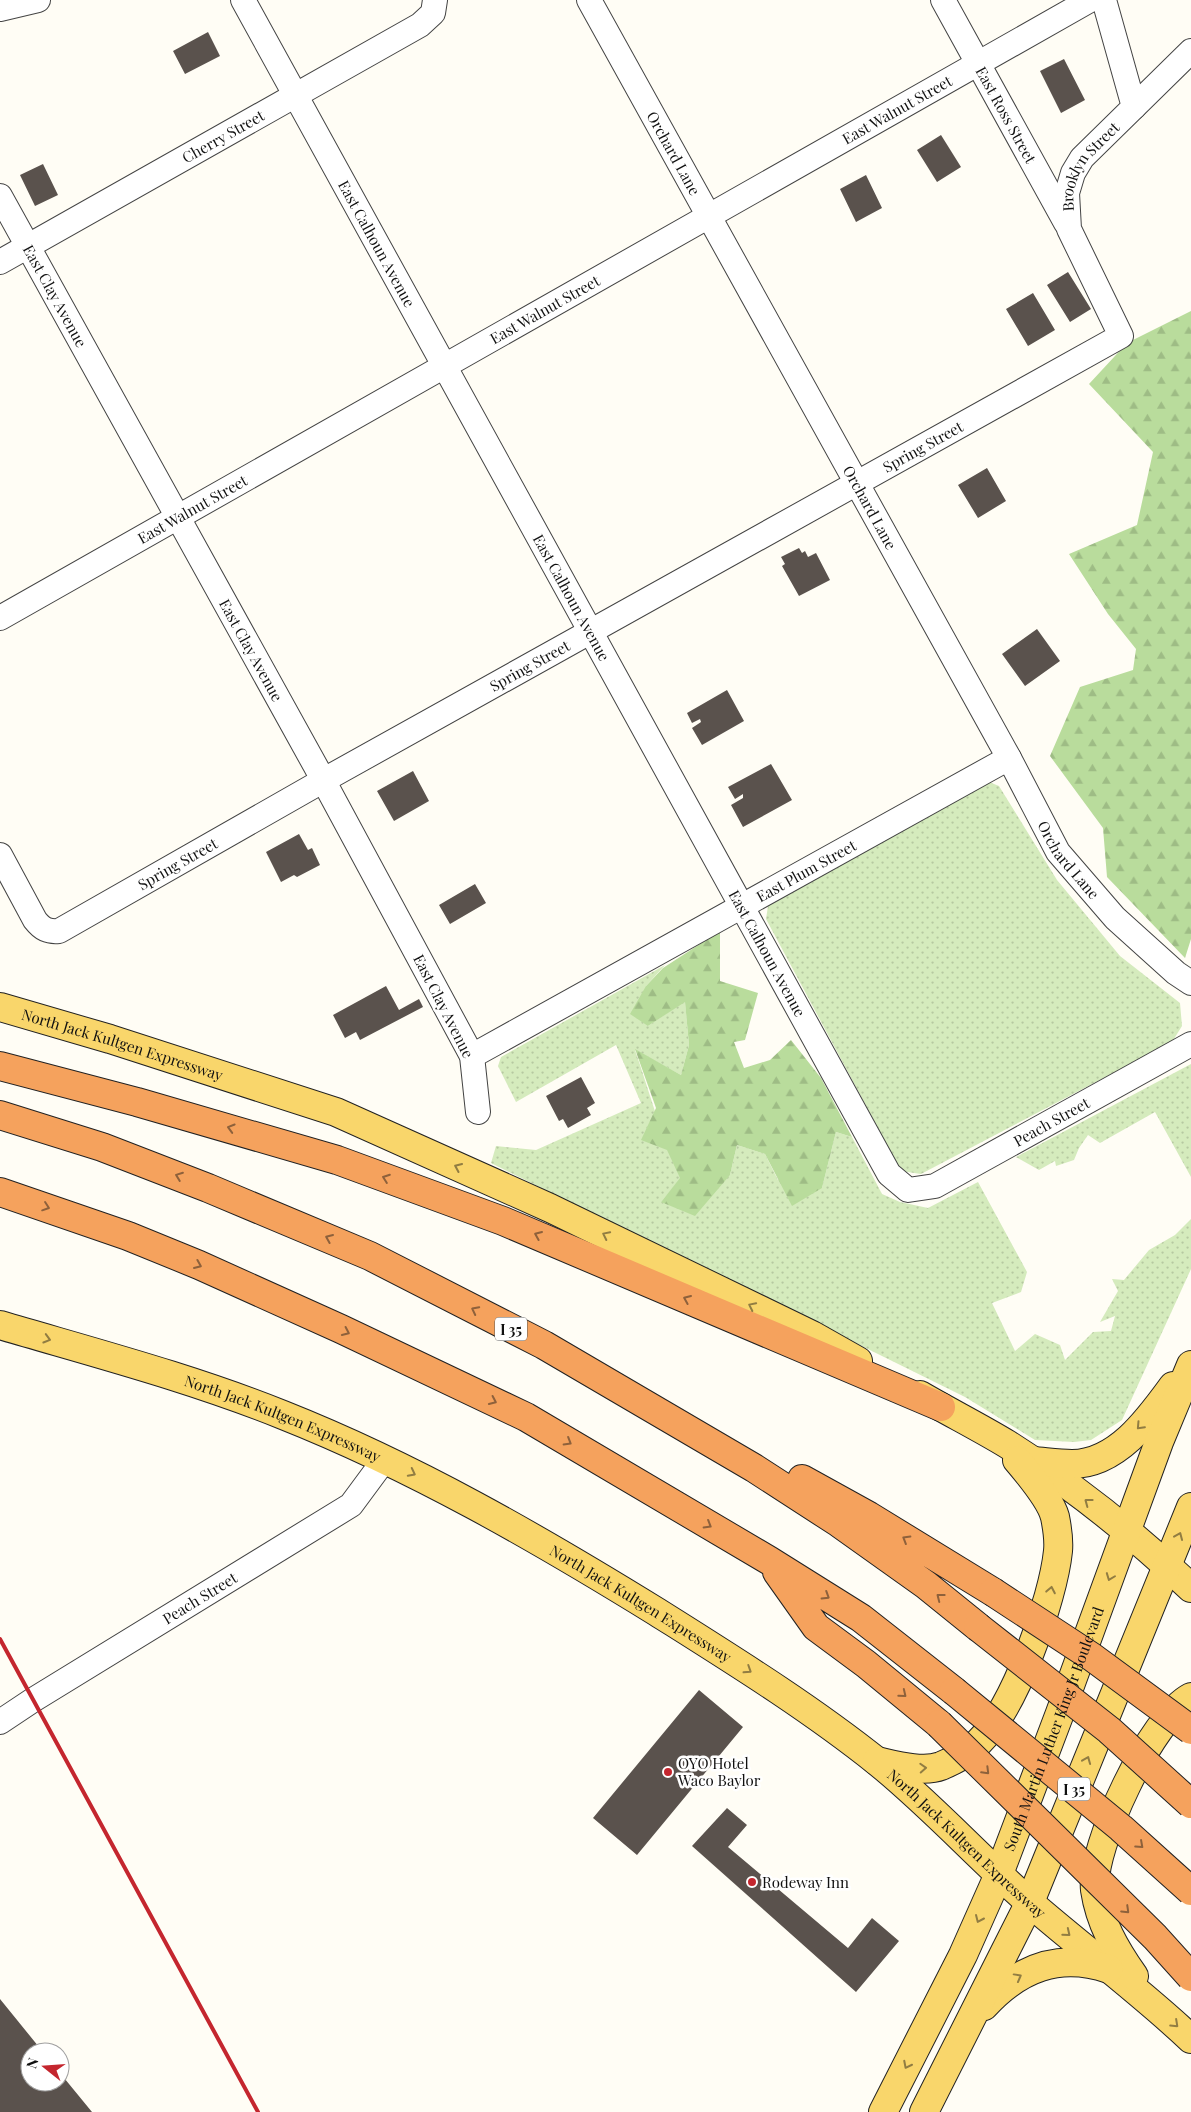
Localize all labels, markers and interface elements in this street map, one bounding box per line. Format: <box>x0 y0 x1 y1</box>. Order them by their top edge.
street label: East Ross Street <box>972 63 1041 167</box>
street label: East Walnut Street <box>838 70 956 149</box>
street label: Cherry Street <box>178 105 268 167</box>
street label: Orchard Lane <box>643 108 705 199</box>
street label: Brooklyn Street <box>1057 117 1124 212</box>
street label: East Calhoun Avenue <box>334 177 420 310</box>
street label: East Clay Avenue <box>19 241 92 350</box>
street label: East Walnut Street <box>486 270 604 348</box>
street label: Spring Street <box>879 416 967 477</box>
street label: Orchard Lane <box>839 462 901 553</box>
street label: East Walnut Street <box>134 470 251 548</box>
street label: East Calhoun Avenue <box>529 531 615 664</box>
street label: East Clay Avenue <box>215 595 288 705</box>
street label: Spring Street <box>486 635 574 696</box>
street label: Orchard Lane <box>1033 817 1104 903</box>
street label: Spring Street <box>134 833 222 894</box>
street label: East Plum Street <box>753 835 860 906</box>
street label: East Calhoun Avenue <box>725 886 810 1020</box>
street label: East Clay Avenue <box>409 951 479 1061</box>
street label: North Jack Kultgen Expressway <box>19 1004 226 1085</box>
street label: Peach Street <box>1010 1092 1093 1151</box>
one-way arrow <box>227 1124 236 1134</box>
one-way arrow <box>454 1163 463 1174</box>
one-way arrow <box>175 1172 184 1182</box>
one-way arrow <box>382 1174 391 1184</box>
one-way arrow <box>42 1201 50 1211</box>
one-way arrow <box>534 1231 543 1242</box>
one-way arrow <box>602 1231 611 1242</box>
one-way arrow <box>325 1234 334 1245</box>
one-way arrow <box>193 1258 202 1269</box>
one-way arrow <box>683 1294 692 1305</box>
one-way arrow <box>748 1302 757 1312</box>
one-way arrow <box>471 1306 480 1316</box>
road number: I 35 <box>495 1318 527 1340</box>
one-way arrow <box>341 1325 350 1335</box>
one-way arrow <box>42 1333 50 1343</box>
street label: North Jack Kultgen Expressway <box>182 1370 385 1467</box>
one-way arrow <box>488 1395 497 1406</box>
one-way arrow <box>1137 1421 1146 1430</box>
one-way arrow <box>563 1435 572 1445</box>
one-way arrow <box>407 1467 416 1477</box>
one-way arrow <box>1084 1499 1094 1508</box>
one-way arrow <box>702 1518 711 1528</box>
one-way arrow <box>1172 1532 1183 1541</box>
one-way arrow <box>903 1535 912 1545</box>
street label: North Jack Kultgen Expressway <box>546 1540 736 1667</box>
street label: Peach Street <box>159 1567 241 1628</box>
one-way arrow <box>1105 1572 1116 1581</box>
one-way arrow <box>1045 1586 1055 1594</box>
one-way arrow <box>820 1590 829 1600</box>
one-way arrow <box>937 1594 946 1602</box>
street label: South Martin Luther King Jr Boulevard <box>999 1603 1108 1854</box>
one-way arrow <box>743 1664 752 1674</box>
one-way arrow <box>897 1689 906 1698</box>
place label: OYO Hotel Waco Baylor <box>677 1753 761 1790</box>
one-way arrow <box>1081 1756 1092 1765</box>
one-way arrow <box>920 1762 928 1773</box>
street label: North Jack Kultgen Expressway <box>883 1764 1051 1923</box>
one-way arrow <box>980 1765 989 1774</box>
marker: OYO Hotel Waco Baylor <box>662 1766 674 1778</box>
road number: I 35 <box>1058 1778 1090 1800</box>
one-way arrow <box>1135 1839 1144 1848</box>
place label: Rodeway Inn <box>762 1872 849 1892</box>
marker: Rodeway Inn <box>746 1876 758 1888</box>
one-way arrow <box>1121 1904 1130 1913</box>
one-way arrow <box>975 1914 985 1923</box>
one-way arrow <box>1061 1928 1070 1936</box>
one-way arrow <box>1013 1974 1022 1984</box>
one-way arrow <box>1169 2018 1178 2027</box>
north arrow <box>20 2042 70 2092</box>
text: N <box>22 2055 43 2071</box>
one-way arrow <box>903 2059 913 2068</box>

